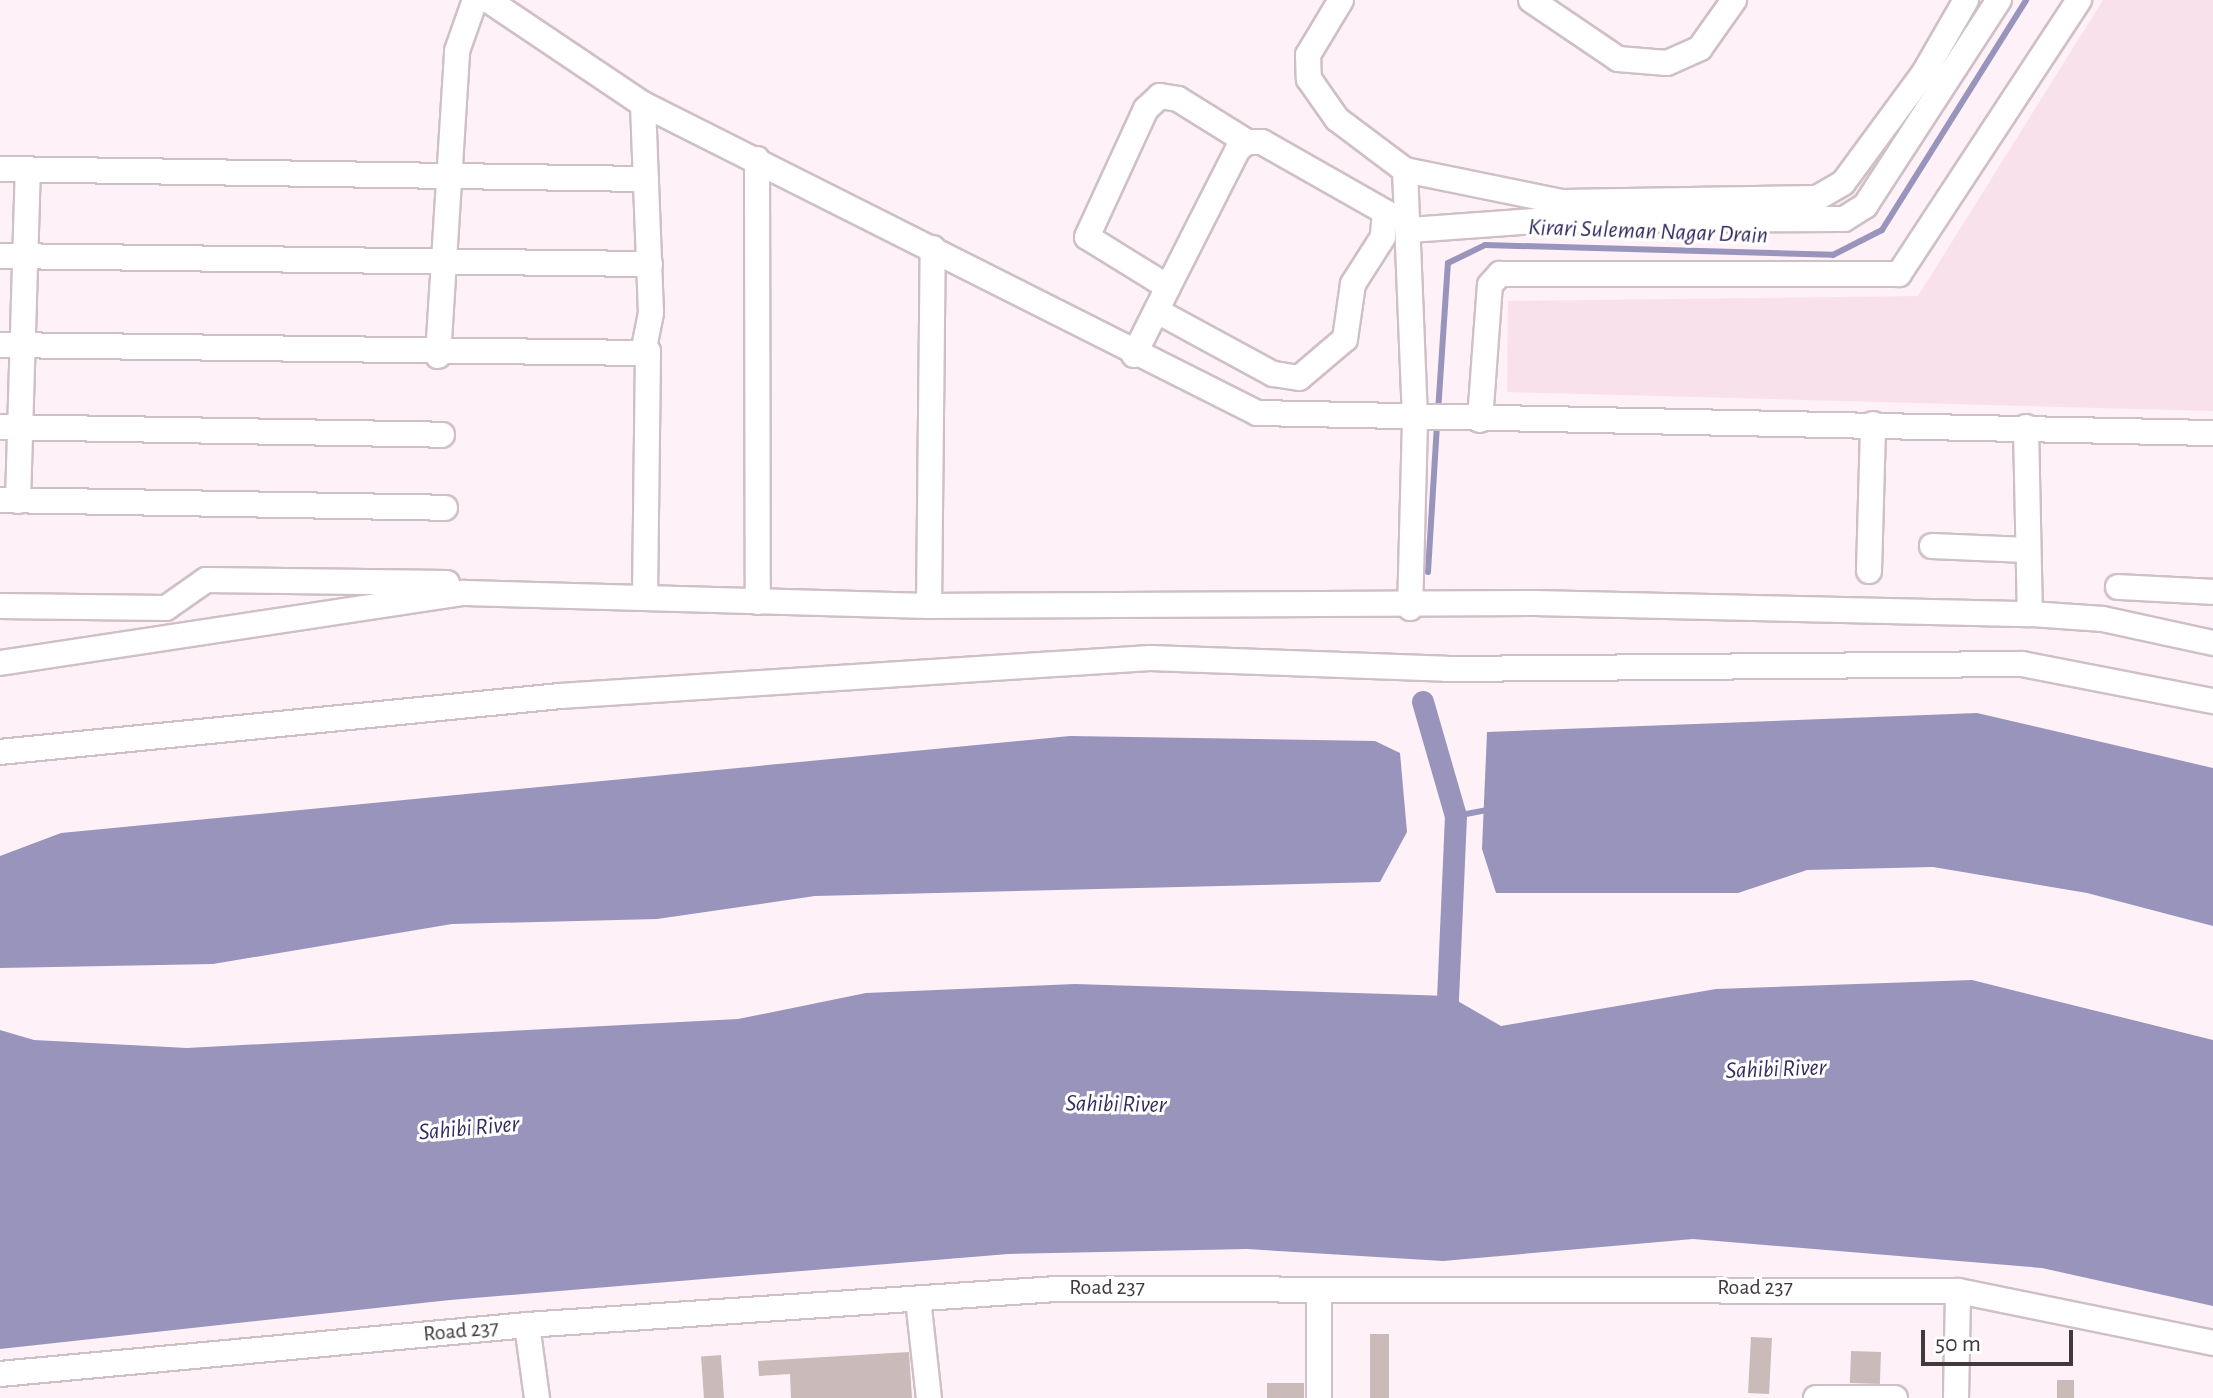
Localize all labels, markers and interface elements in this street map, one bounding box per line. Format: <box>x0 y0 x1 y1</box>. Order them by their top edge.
water label: Kirari Suleman Nagar Drain <box>1528 213 1768 251</box>
water label: Sahibi River <box>1725 1054 1827 1086</box>
water label: Sahibi River <box>1065 1090 1167 1120</box>
water label: Sahibi River <box>417 1110 521 1148</box>
street label: Road 237 <box>1069 1275 1145 1301</box>
street label: Road 237 <box>1717 1275 1793 1301</box>
scale bar <box>1925 1314 2077 1364</box>
street label: Road 237 <box>422 1315 500 1347</box>
text: 50 m <box>1935 1332 1981 1356</box>

